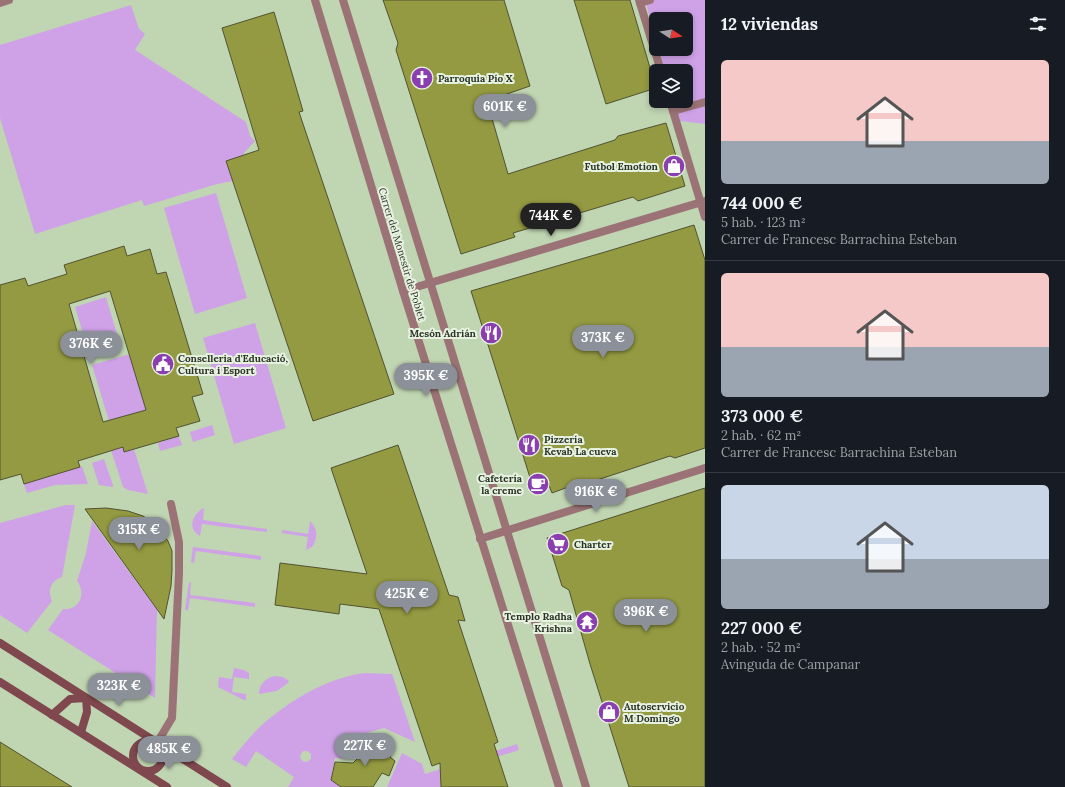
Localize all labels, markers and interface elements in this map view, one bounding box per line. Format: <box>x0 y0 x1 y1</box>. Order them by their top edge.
north arrow <box>649 12 693 56</box>
map controls <box>649 12 693 108</box>
text: 12 viviendas <box>721 13 818 35</box>
icon: filters <box>1027 13 1049 35</box>
button: layers <box>649 64 693 108</box>
church icon: Parroquia Pío X <box>409 65 435 91</box>
place label: Parroquia Pío X <box>438 72 513 85</box>
icon: home <box>849 86 921 158</box>
pin: 601K € <box>472 94 538 128</box>
text: 601K € <box>483 98 527 115</box>
shop icon: Futbol Emotion <box>661 153 687 179</box>
place label: Futbol Emotion <box>585 160 659 173</box>
street label: Carrer del Monestir de Poblet <box>376 186 428 322</box>
text: 744 000 € <box>721 192 803 214</box>
pin: 744K € <box>518 203 584 237</box>
text: 744K € <box>529 207 573 224</box>
text: 5 hab. · 123 m² <box>721 214 806 231</box>
text: Carrer de Francesc Barrachina Esteban <box>721 231 957 248</box>
icon: home <box>849 299 921 371</box>
restaurant icon: Mesón Adrián <box>478 320 504 346</box>
pin: 373K € <box>570 325 636 359</box>
place label: Mesón Adrián <box>409 327 477 340</box>
text: 373K € <box>581 329 625 346</box>
pin: 376K € <box>58 331 124 365</box>
text: 376K € <box>69 335 113 352</box>
public building icon: Conselleria d'Educació, Cultura i Esport <box>150 351 176 377</box>
place label: Conselleria d'Educació, Cultura i Esport <box>178 352 288 377</box>
pin: 395K € <box>393 363 459 397</box>
text: 395K € <box>404 367 448 384</box>
text: 373 000 € <box>721 405 803 427</box>
text: 2 hab. · 62 m² <box>721 427 801 444</box>
restaurant icon: Pizzería Kevab La cueva <box>516 432 542 458</box>
place label: Pizzería Kevab La cueva <box>544 433 617 458</box>
text: Carrer de Francesc Barrachina Esteban <box>721 444 957 461</box>
cafe icon: Cafetería la creme <box>525 471 551 497</box>
place label: Cafetería la creme <box>478 472 523 497</box>
pin: 916K € <box>563 479 629 513</box>
text: 916K € <box>574 483 618 500</box>
icon: home <box>849 511 921 583</box>
pin: 315K € <box>106 517 172 551</box>
text: 315K € <box>118 521 160 538</box>
supermarket icon: Charter <box>545 531 571 557</box>
place label: Charter <box>574 538 612 551</box>
pin: 425K € <box>374 581 440 615</box>
text: 425K € <box>385 585 429 602</box>
pin: 396K € <box>613 599 679 633</box>
text: 396K € <box>623 603 669 620</box>
temple icon: Templo Radha Krishna <box>574 609 600 635</box>
place label: Templo Radha Krishna <box>505 610 573 635</box>
text: 227 000 € <box>721 617 802 639</box>
text: 2 hab. · 52 m² <box>721 639 801 656</box>
text: Avinguda de Campanar <box>721 656 860 673</box>
pin: 323K € <box>86 673 152 707</box>
text: 323K € <box>97 677 141 694</box>
shop icon: Autoservicio M Domingo <box>596 699 622 725</box>
place label: Autoservicio M Domingo <box>624 700 685 725</box>
pin: 227K € <box>332 733 398 767</box>
pin: 485K € <box>136 736 202 770</box>
text: 227K € <box>343 737 387 754</box>
text: 485K € <box>147 740 191 757</box>

